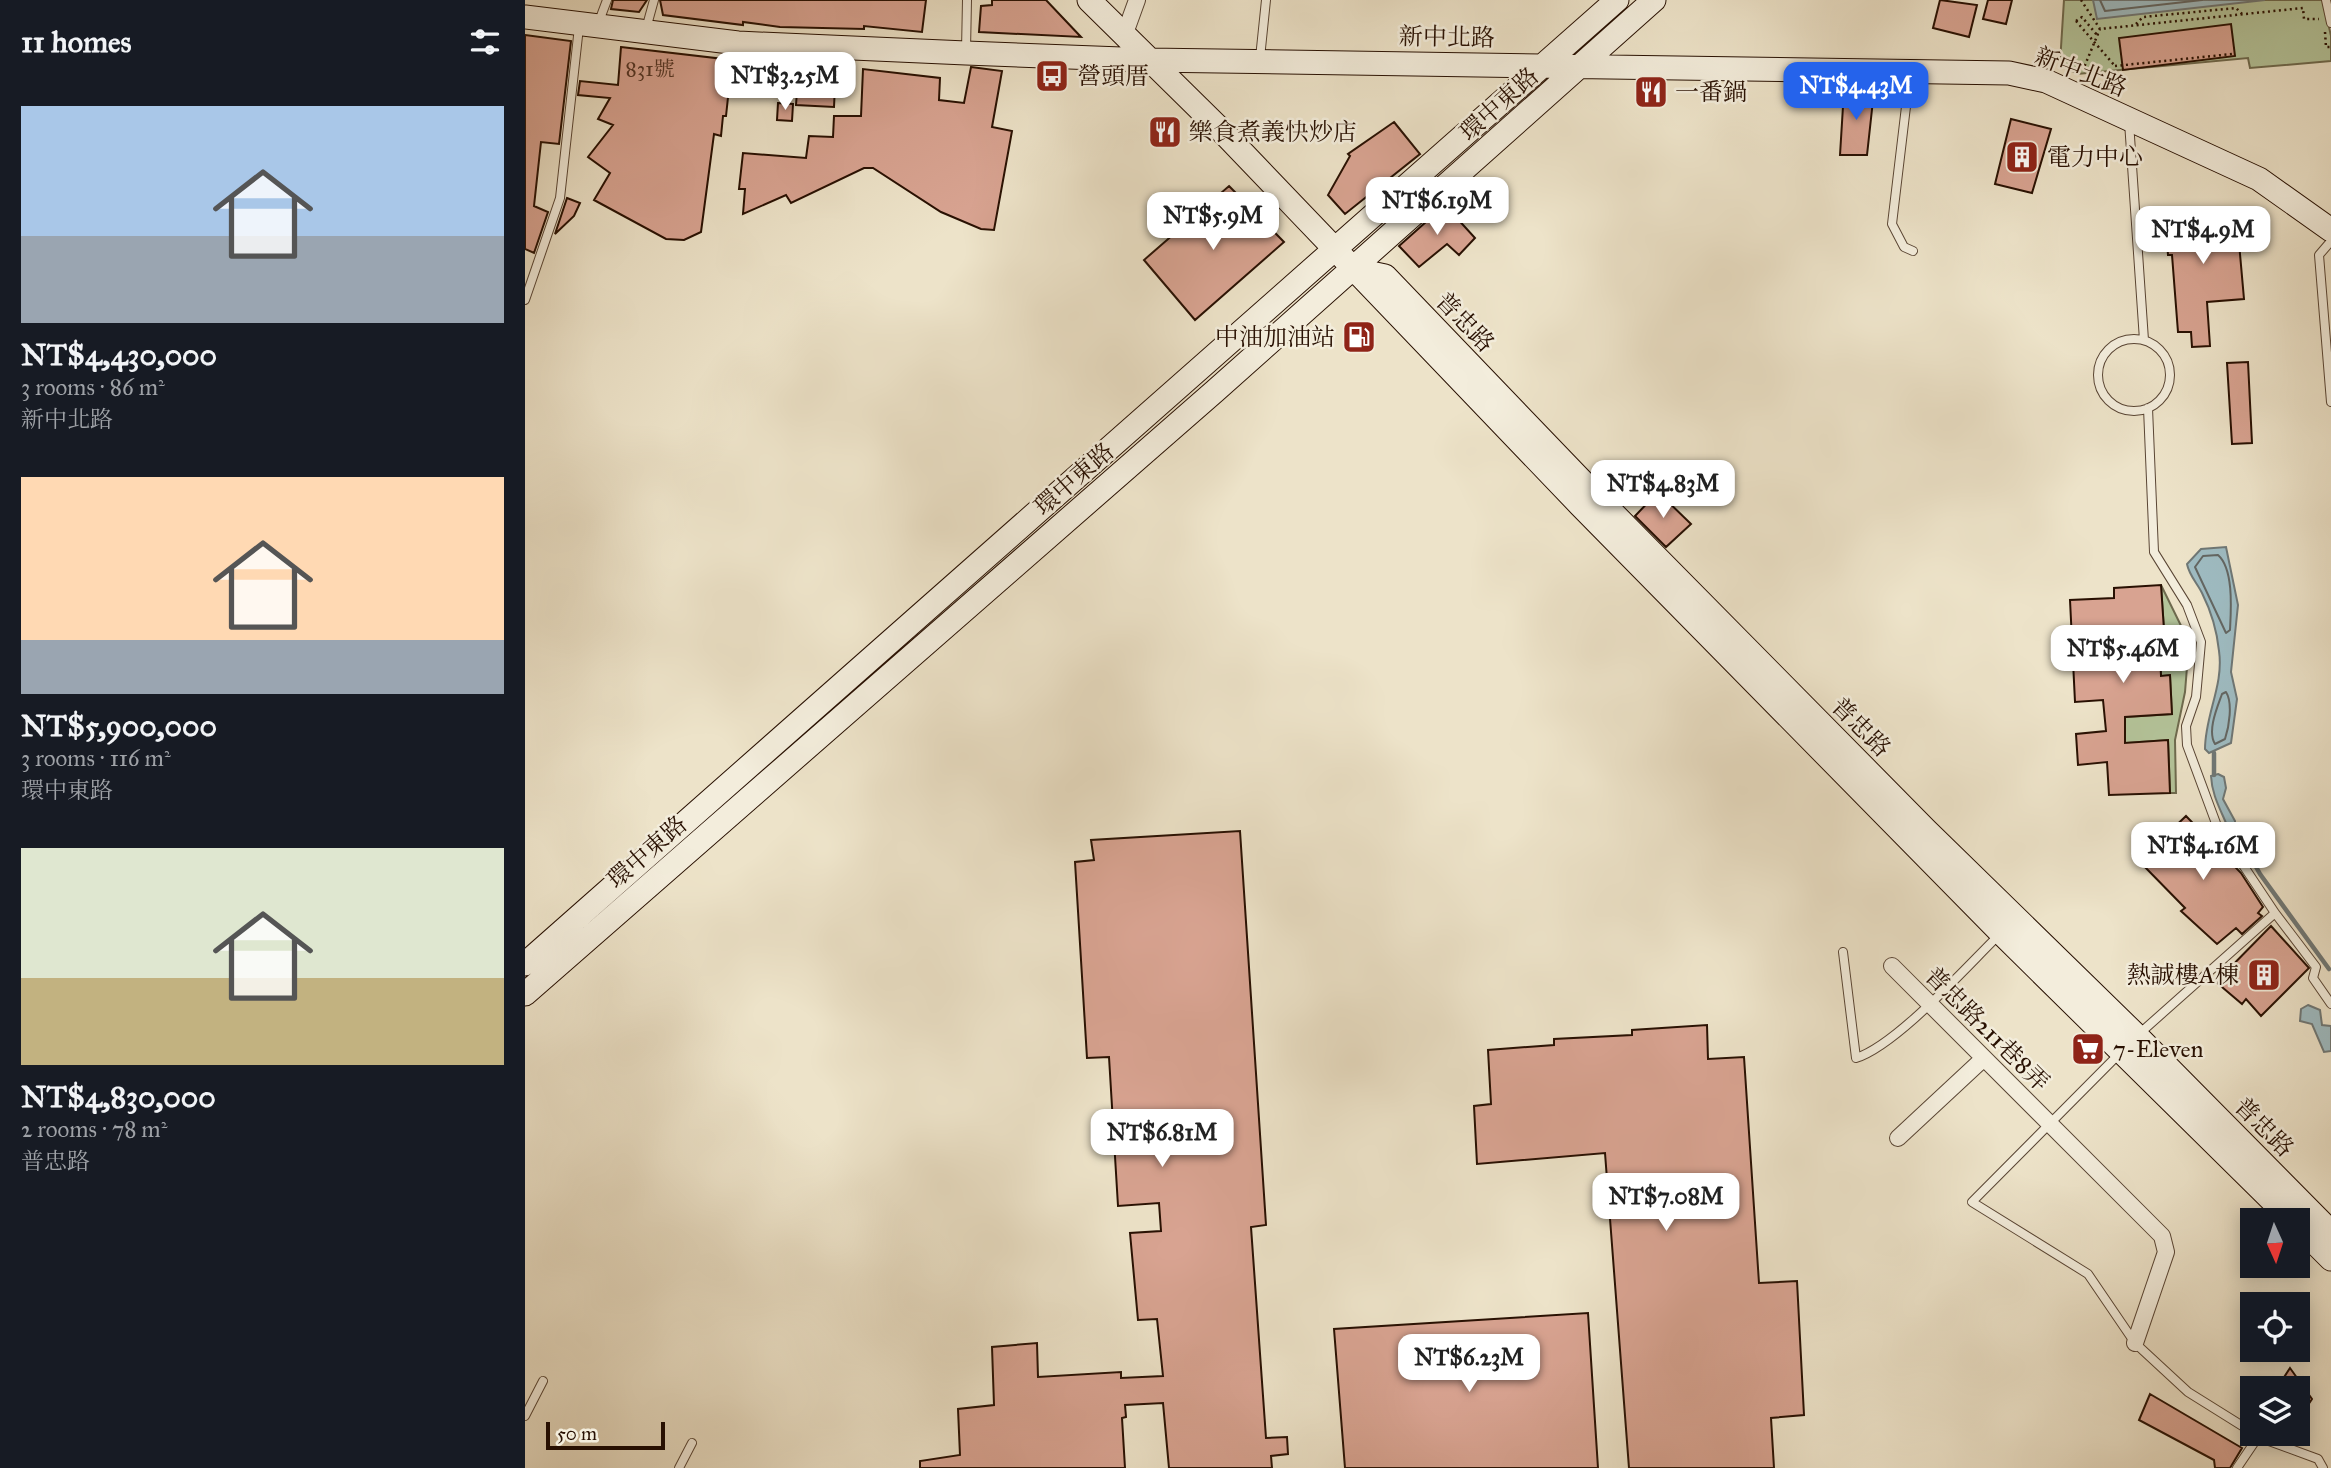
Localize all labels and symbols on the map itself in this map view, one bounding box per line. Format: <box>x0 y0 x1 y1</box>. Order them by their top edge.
street label: 新中北路 <box>1399 21 1495 53</box>
street label: 新中北路 <box>2031 41 2131 103</box>
pin: NT$3.25M <box>713 52 857 112</box>
house number: 831號 <box>626 56 674 82</box>
bus stop icon: 營頭厝 <box>1033 57 1071 95</box>
place label: 營頭厝 <box>1077 61 1149 91</box>
street label: 環中東路 <box>1453 61 1545 147</box>
pin: NT$4.43M <box>1784 62 1928 122</box>
restaurant icon: 一番鍋 <box>1632 73 1670 111</box>
place label: 一番鍋 <box>1675 77 1747 107</box>
restaurant icon: 樂食煮義快炒店 <box>1146 113 1184 151</box>
place label: 樂食煮義快炒店 <box>1189 117 1357 147</box>
building icon: 電力中心 <box>2003 138 2041 176</box>
place label: 電力中心 <box>2047 142 2143 172</box>
pin: NT$6.19M <box>1365 177 1509 237</box>
pin: NT$5.9M <box>1148 192 1278 252</box>
pin: NT$4.9M <box>2138 206 2268 266</box>
street label: 普忠路 <box>1429 286 1501 358</box>
fuel station icon: 中油加油站 <box>1340 318 1378 356</box>
place label: 中油加油站 <box>1215 322 1335 352</box>
street label: 環中東路 <box>1028 436 1120 522</box>
pin: NT$4.83M <box>1591 461 1735 520</box>
pin: NT$5.46M <box>2051 626 2195 685</box>
street label: 普忠路 <box>1825 691 1897 763</box>
street label: 環中東路 <box>601 809 693 895</box>
pin: NT$4.16M <box>2131 822 2275 882</box>
building icon: 熱誠樓A棟 <box>2245 956 2283 994</box>
place label: 熱誠樓A棟 <box>2127 960 2239 990</box>
street label: 普忠路211巷8弄 <box>1919 961 2055 1097</box>
supermarket icon: 7-Eleven <box>2069 1030 2107 1068</box>
place label: 7-Eleven <box>2113 1034 2203 1064</box>
street label: 普忠路 <box>2228 1091 2300 1163</box>
pin: NT$6.81M <box>1090 1110 1234 1169</box>
pin: NT$7.08M <box>1594 1174 1738 1233</box>
north arrow <box>2240 1208 2310 1278</box>
pin: NT$6.23M <box>1397 1334 1541 1394</box>
scale bar <box>546 1419 665 1451</box>

